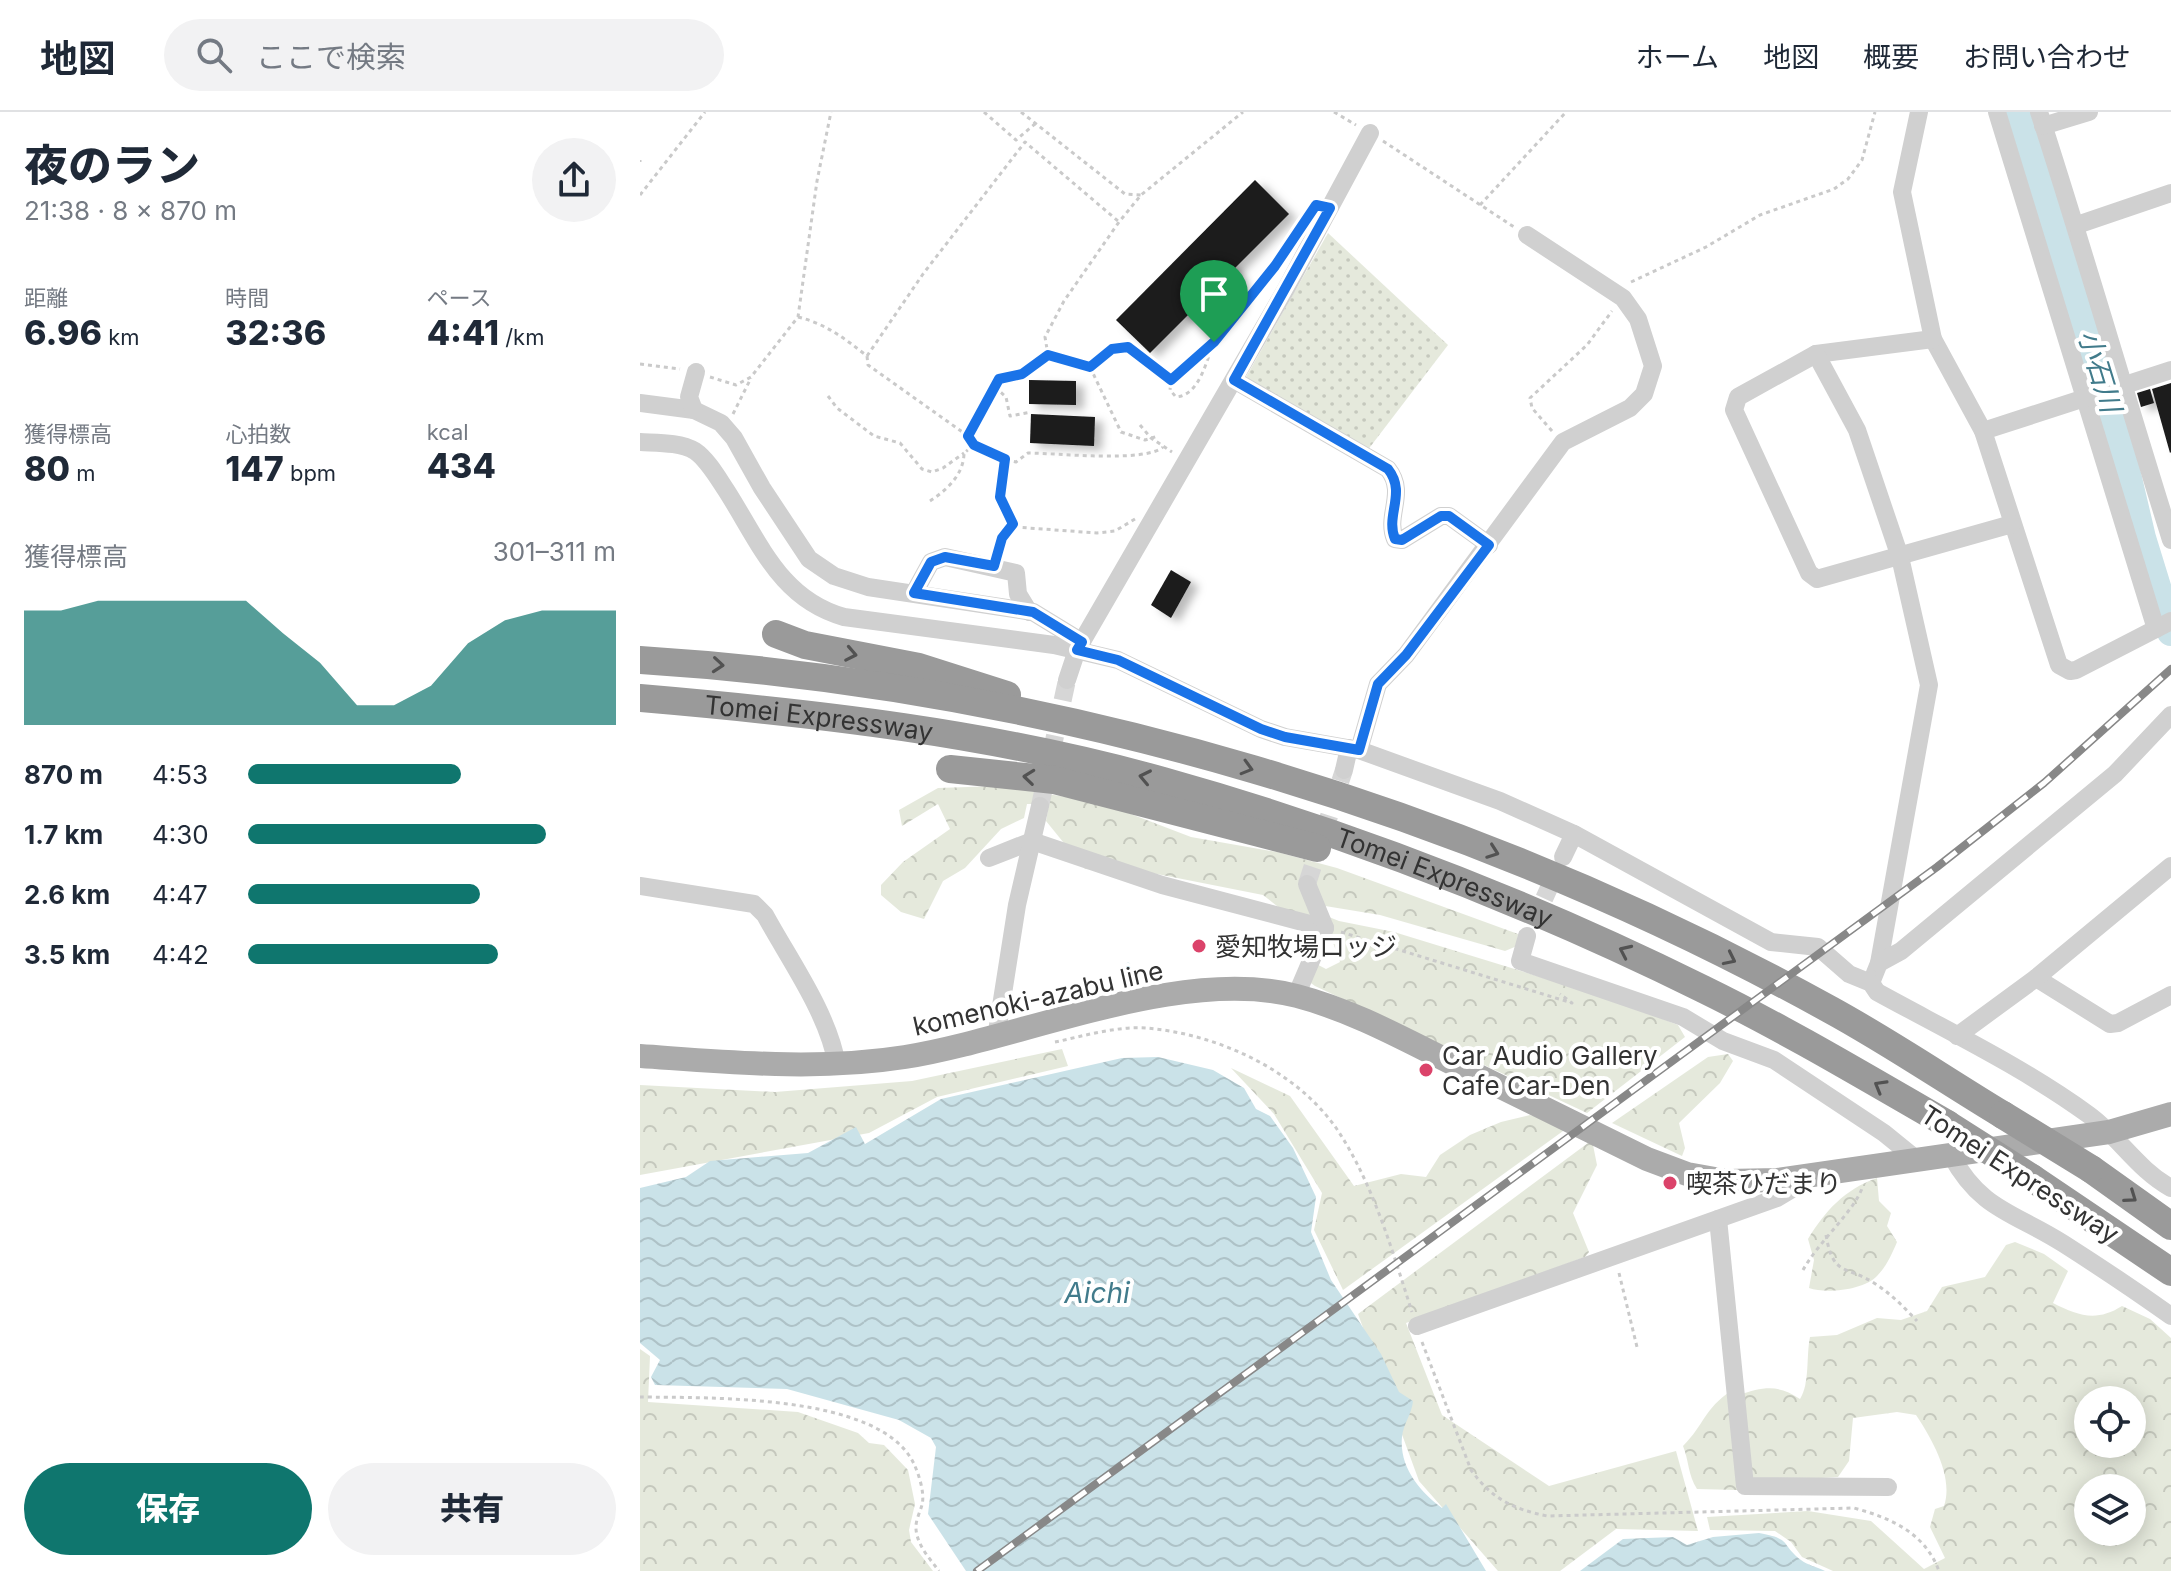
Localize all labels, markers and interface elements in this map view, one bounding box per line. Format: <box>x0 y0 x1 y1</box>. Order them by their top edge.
search box <box>164 19 724 91</box>
icon: search <box>192 33 236 77</box>
text: 地図 <box>40 35 116 81</box>
text: ここで検索 <box>256 39 406 75</box>
text: ホーム <box>1636 40 1719 74</box>
text: 地図 <box>1763 40 1819 74</box>
text: 概要 <box>1863 40 1919 74</box>
text: お問い合わせ <box>1963 40 2131 74</box>
text: 夜のラン <box>24 138 200 192</box>
button: share <box>532 138 616 222</box>
text: 21:38 · 8 × 870 m <box>24 195 237 226</box>
pin <box>1180 260 1248 342</box>
icon: arrive <box>1192 272 1236 316</box>
text: 距離 <box>24 285 68 311</box>
text: 時間 <box>225 285 269 311</box>
text: ペース <box>427 285 492 311</box>
text: 6.96 <box>24 312 102 353</box>
text: 32:36 <box>225 312 326 353</box>
text: 4:41 <box>427 312 499 353</box>
text: km <box>102 324 140 350</box>
text: /km <box>499 324 544 350</box>
water label: 小石川 <box>2071 326 2129 419</box>
text: kcal <box>427 419 469 445</box>
text: 獲得標高 <box>24 421 112 447</box>
text: 心拍数 <box>225 421 291 447</box>
text: 434 <box>427 445 496 486</box>
text: 80 <box>24 448 70 489</box>
text: 147 <box>225 448 284 489</box>
text: m <box>70 460 96 486</box>
text: bpm <box>284 460 336 486</box>
text: 301–311 m <box>493 536 616 567</box>
text: 獲得標高 <box>24 541 128 572</box>
one-way arrow <box>844 645 858 662</box>
one-way arrow <box>712 657 725 674</box>
street label: Tomei Expressway <box>703 688 935 747</box>
text: 870 m <box>24 759 103 790</box>
text: 4:53 <box>152 759 208 790</box>
one-way arrow <box>1240 759 1254 775</box>
one-way arrow <box>1022 769 1035 786</box>
one-way arrow <box>1139 769 1153 786</box>
text: 1.7 km <box>24 819 103 850</box>
text: 4:30 <box>152 819 209 850</box>
street label: Tomei Expressway <box>1332 821 1558 933</box>
one-way arrow <box>1485 842 1499 859</box>
text: 2.6 km <box>24 879 110 910</box>
text: 4:47 <box>152 879 208 910</box>
place label: 愛知牧場ロッジ <box>1215 931 1397 962</box>
marker: 愛知牧場ロッジ <box>1190 937 1208 955</box>
text: 3.5 km <box>24 939 110 970</box>
text: 4:42 <box>152 939 209 970</box>
one-way arrow <box>1618 945 1633 961</box>
one-way arrow <box>1722 949 1737 964</box>
street label: komenoki-azabu line <box>910 954 1166 1042</box>
place label: Car Audio Gallery Cafe Car-Den <box>1442 1040 1658 1101</box>
marker: Car Audio Gallery Cafe Car-Den <box>1417 1061 1435 1079</box>
one-way arrow <box>1874 1080 1888 1096</box>
street label: Tomei Expressway <box>1915 1098 2125 1250</box>
place label: 喫茶ひだまり <box>1686 1168 1841 1199</box>
marker: 喫茶ひだまり <box>1661 1174 1679 1192</box>
one-way arrow <box>2122 1187 2136 1202</box>
water label: Aichi <box>1063 1276 1131 1310</box>
map controls <box>2074 1386 2146 1546</box>
button: locate <box>2074 1386 2146 1458</box>
button: 保存 <box>24 1463 312 1555</box>
button: 共有 <box>328 1463 616 1555</box>
button: layers <box>2074 1474 2146 1546</box>

